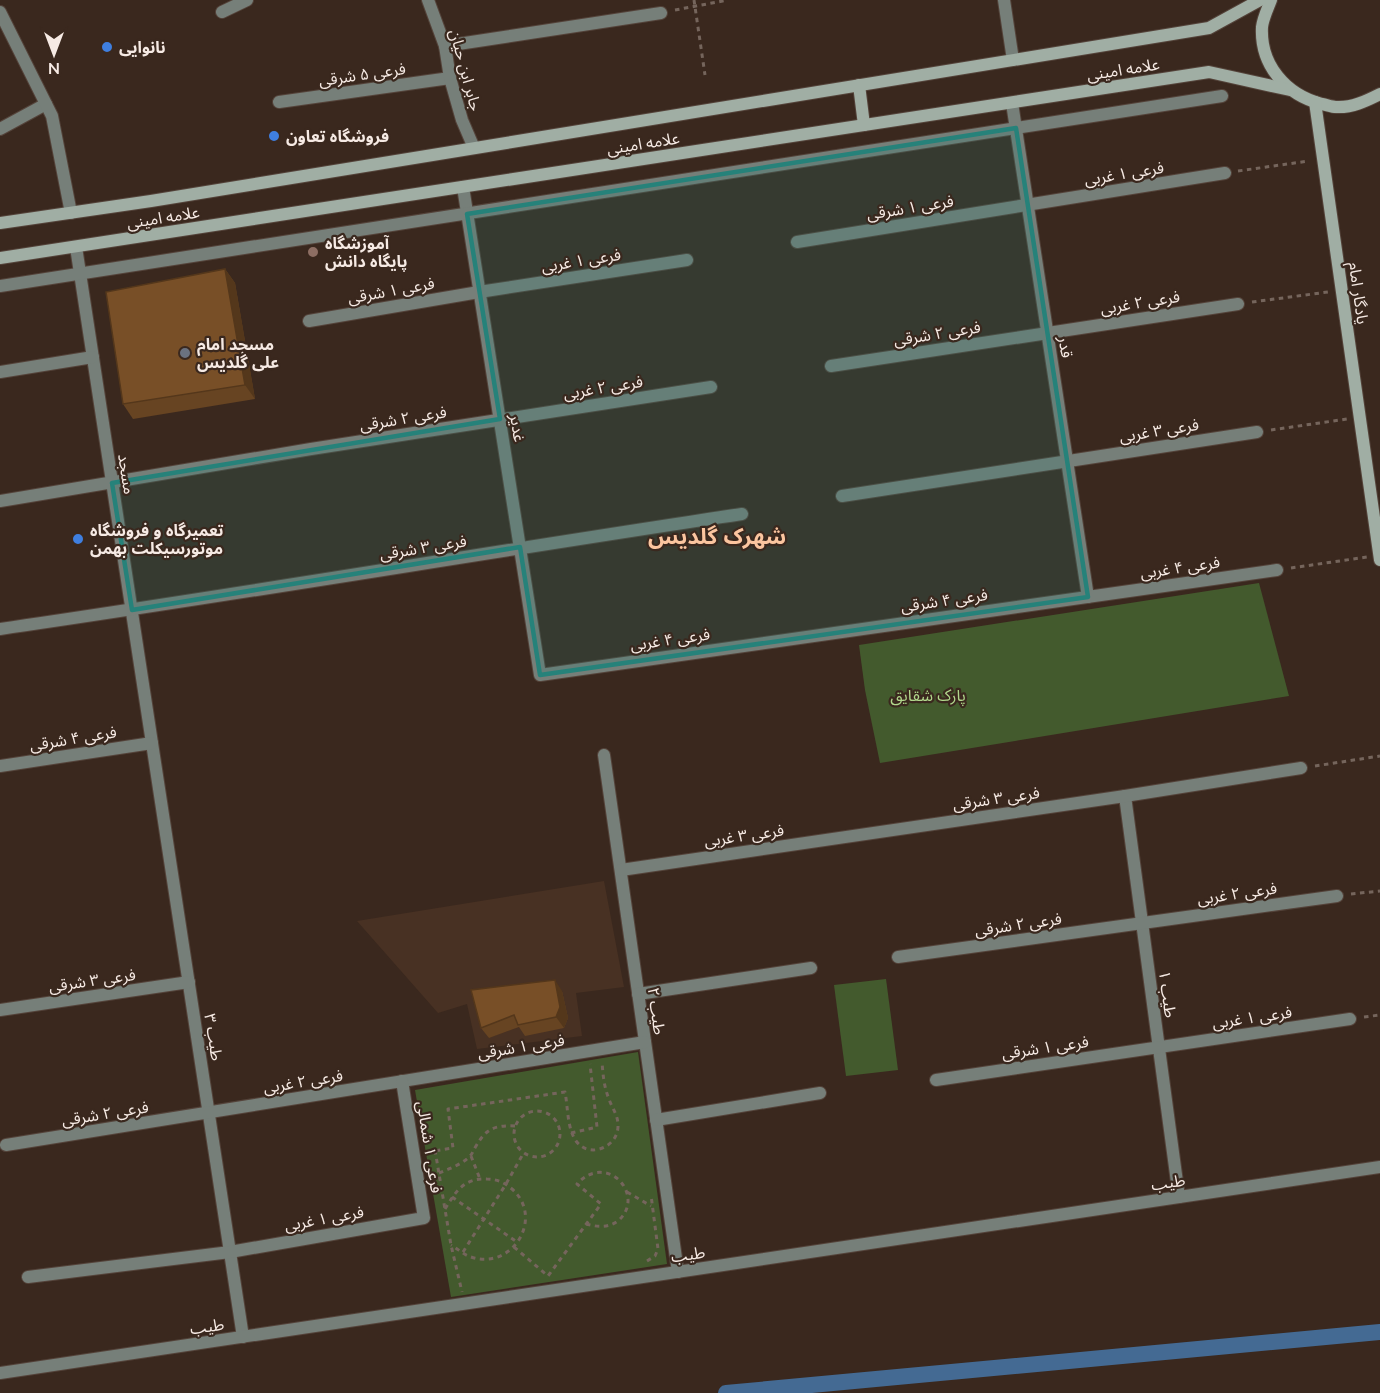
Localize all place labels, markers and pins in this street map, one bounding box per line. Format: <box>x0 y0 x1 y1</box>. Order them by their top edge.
place label: نانوایی <box>119 37 166 57</box>
marker: نانوایی <box>100 40 114 54</box>
place label: فروشگاه تعاون <box>286 126 389 146</box>
marker: فروشگاه تعاون <box>267 129 281 143</box>
place label: آموزشگاه پایگاه دانش <box>325 233 407 272</box>
marker: آموزشگاه پایگاه دانش <box>306 245 320 259</box>
place label: مسجد امام علی گلدیس <box>197 334 279 372</box>
marker: مسجد امام علی گلدیس <box>178 346 192 360</box>
place label: تعمیرگاه و فروشگاه موتورسیکلت بهمن <box>90 520 224 558</box>
marker: تعمیرگاه و فروشگاه موتورسیکلت بهمن <box>71 532 85 546</box>

